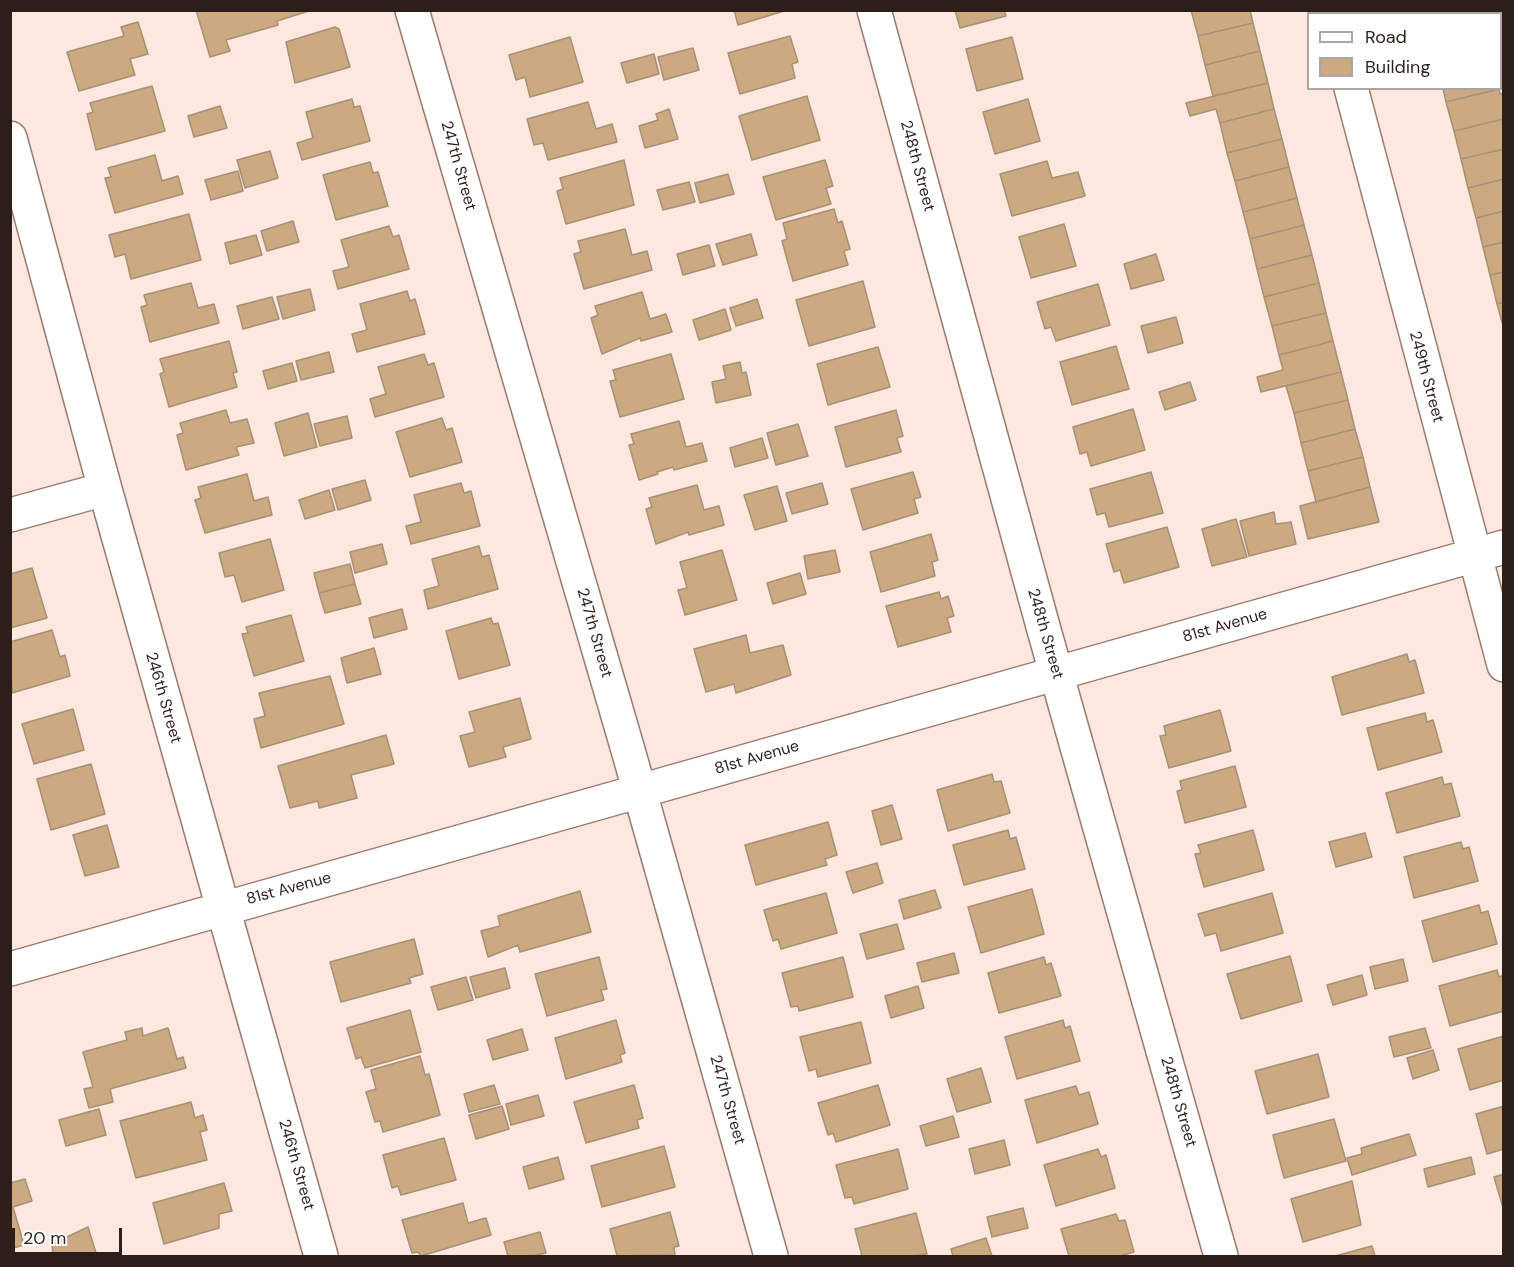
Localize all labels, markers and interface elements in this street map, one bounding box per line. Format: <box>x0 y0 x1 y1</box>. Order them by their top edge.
legend <box>1307 12 1502 90</box>
text: Road <box>1365 25 1407 49</box>
text: Building <box>1365 55 1430 79</box>
street label: 248th Street <box>896 118 938 214</box>
street label: 247th Street <box>436 119 480 213</box>
street label: 249th Street <box>1405 329 1447 425</box>
street label: 247th Street <box>572 586 616 680</box>
street label: 248th Street <box>1023 586 1067 682</box>
street label: 81st Avenue <box>1181 605 1269 647</box>
street label: 246th Street <box>141 650 185 746</box>
street label: 81st Avenue <box>713 737 801 779</box>
street label: 81st Avenue <box>245 868 333 910</box>
street label: 247th Street <box>705 1053 749 1147</box>
street label: 248th Street <box>1156 1054 1200 1150</box>
street label: 246th Street <box>274 1117 318 1213</box>
scale bar <box>15 1216 124 1254</box>
text: 20 m <box>23 1226 66 1250</box>

